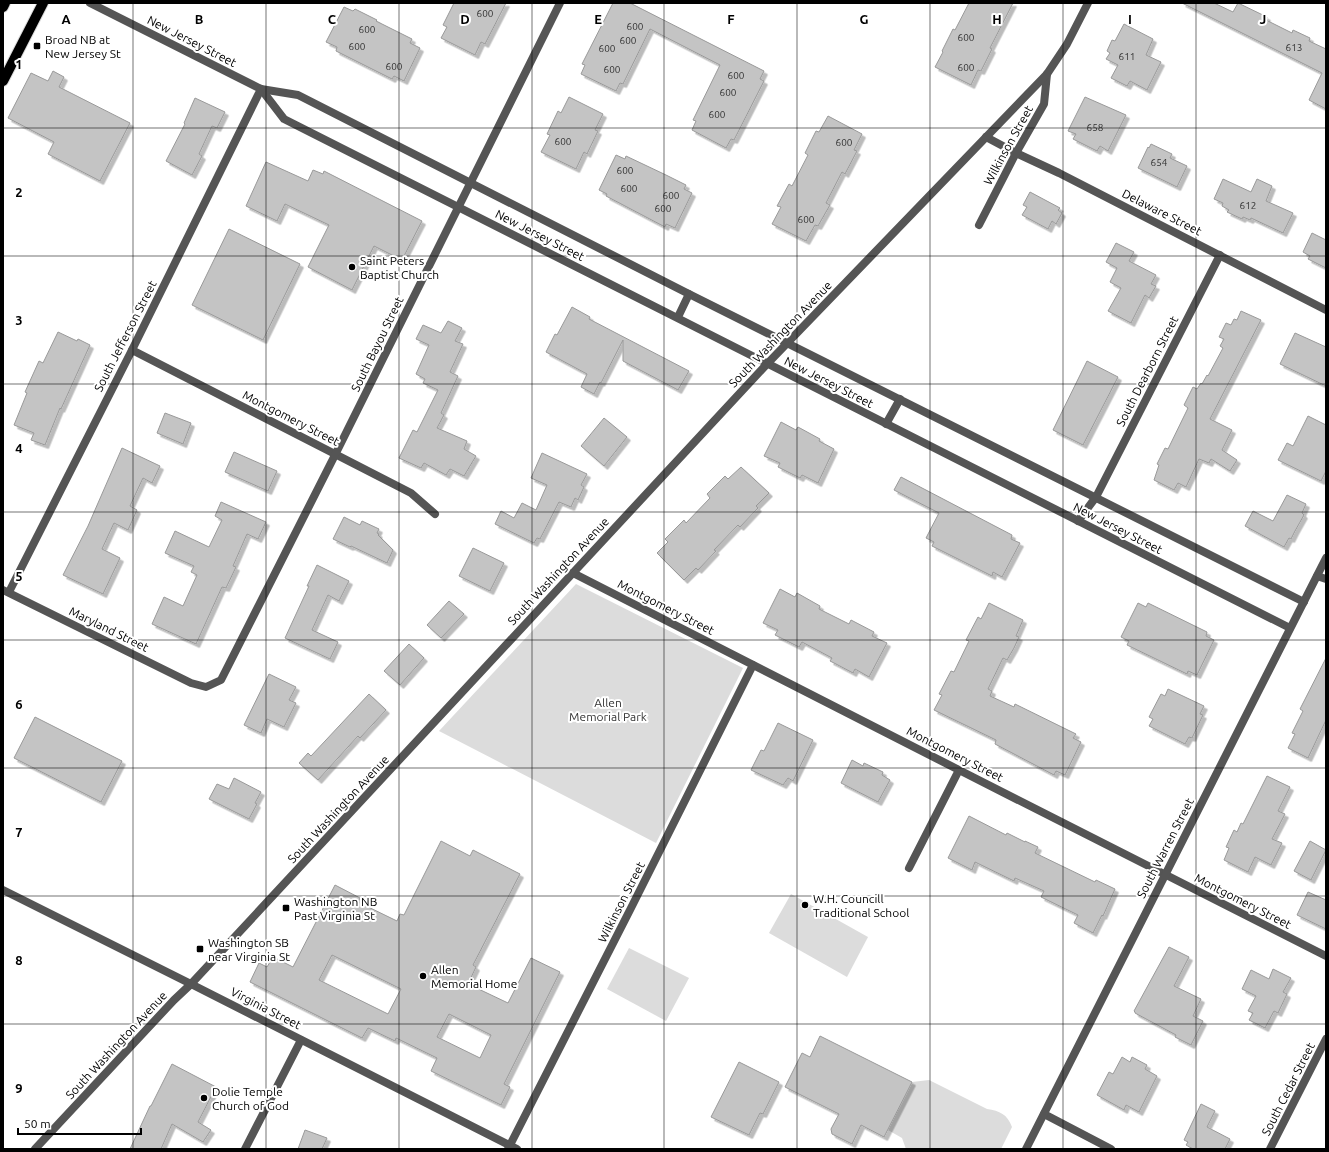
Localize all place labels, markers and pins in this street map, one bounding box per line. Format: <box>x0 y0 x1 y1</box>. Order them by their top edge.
place label: Broad NB at New Jersey St <box>45 33 121 60</box>
marker: Broad NB at New Jersey St <box>32 41 42 51</box>
place label: Saint Peters Baptist Church <box>360 254 439 281</box>
marker: Saint Peters Baptist Church <box>347 262 357 272</box>
place label: W.H. Councill Traditional School <box>813 892 909 919</box>
place label: Washington NB Past Virginia St <box>294 895 377 922</box>
marker: W.H. Councill Traditional School <box>800 900 810 910</box>
marker: Washington NB Past Virginia St <box>281 903 291 913</box>
place label: Washington SB near Virginia St <box>208 936 290 963</box>
marker: Washington SB near Virginia St <box>195 944 205 954</box>
place label: Allen Memorial Home <box>431 963 517 990</box>
marker: Allen Memorial Home <box>418 971 428 981</box>
place label: Dolie Temple Church of God <box>212 1085 289 1112</box>
marker: Dolie Temple Church of God <box>199 1093 209 1103</box>

